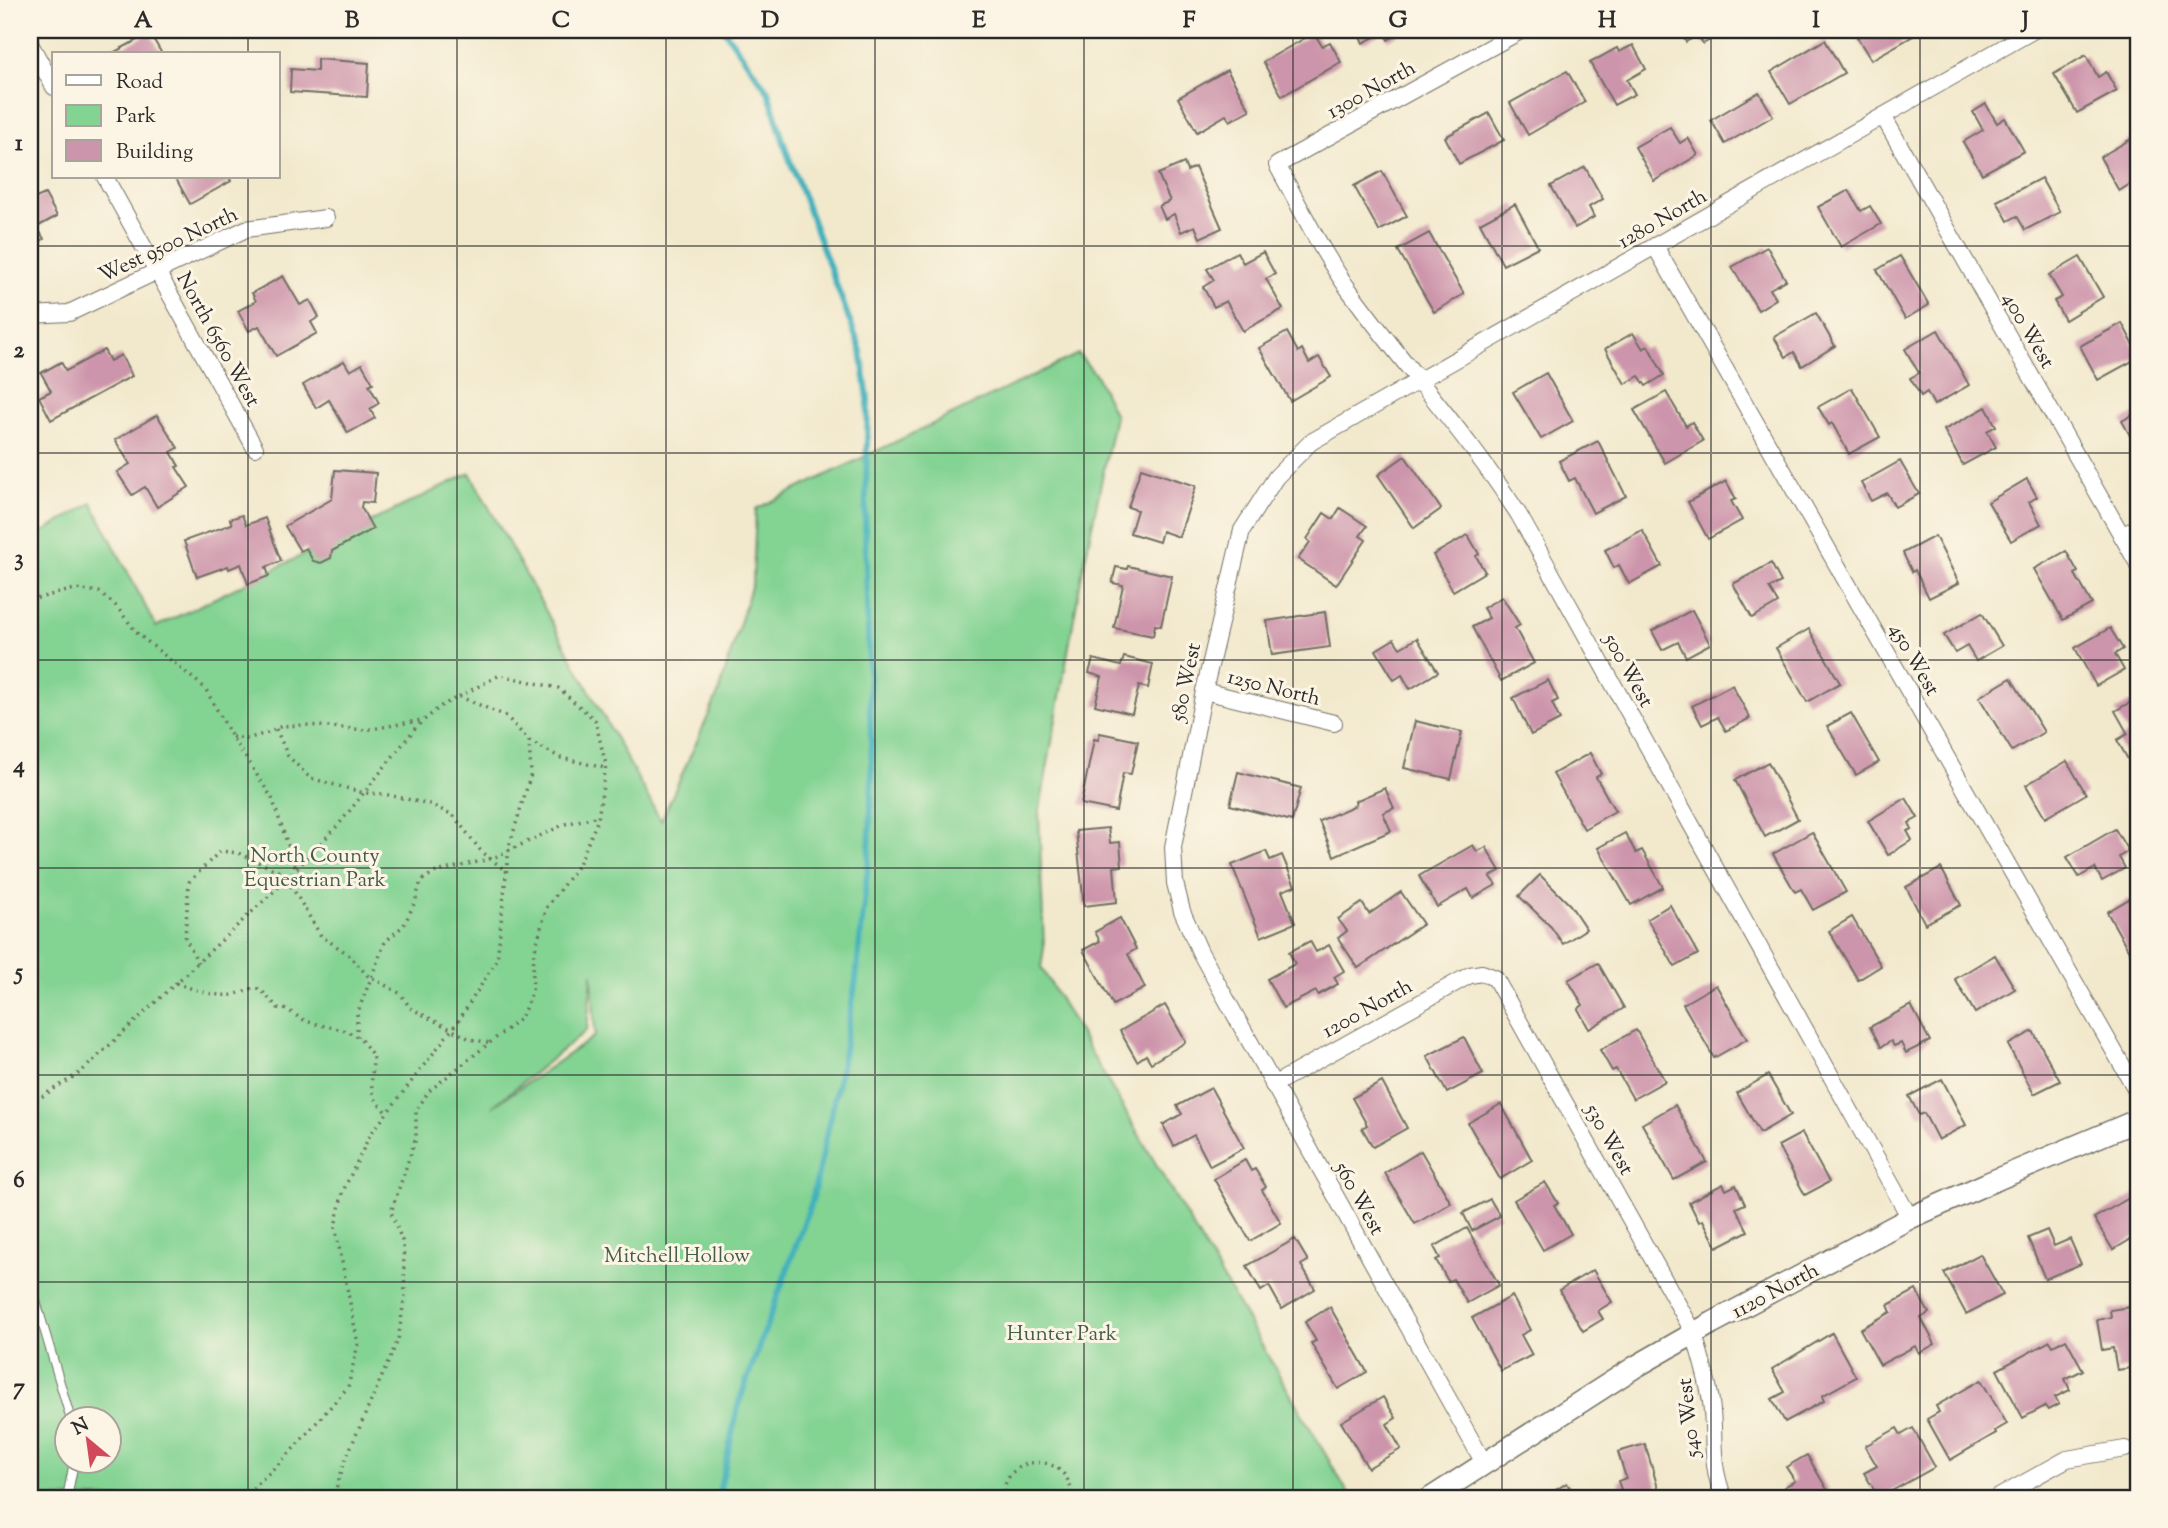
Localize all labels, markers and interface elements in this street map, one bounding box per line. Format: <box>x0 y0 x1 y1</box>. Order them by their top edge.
text: A <box>134 5 153 38</box>
text: B <box>345 5 360 38</box>
text: C <box>552 5 570 38</box>
text: D <box>761 5 779 38</box>
text: E <box>972 5 986 38</box>
text: F <box>1183 5 1196 38</box>
text: G <box>1389 5 1408 38</box>
text: H <box>1598 5 1617 38</box>
text: I <box>1812 5 1820 38</box>
text: J <box>2020 5 2029 38</box>
legend <box>52 52 280 178</box>
street label: 1300 North <box>1322 54 1422 127</box>
text: Road <box>116 68 163 98</box>
text: Park <box>116 102 157 132</box>
text: 1 <box>15 128 23 161</box>
text: Building <box>116 138 193 168</box>
street label: 1280 North <box>1613 182 1713 257</box>
street label: West 9500 North <box>94 200 243 291</box>
street label: North 6560 West <box>168 267 267 413</box>
street label: 400 West <box>1993 287 2061 375</box>
text: 2 <box>14 335 25 368</box>
text: 3 <box>14 543 24 576</box>
street label: 450 West <box>1880 618 1946 702</box>
street label: 500 West <box>1594 628 1660 713</box>
street label: 580 West <box>1164 640 1210 726</box>
street label: 1250 North <box>1224 663 1323 715</box>
text: 4 <box>12 750 25 783</box>
park label: North County Equestrian Park <box>244 842 387 896</box>
text: 5 <box>13 957 23 990</box>
street label: 1200 North <box>1317 973 1419 1047</box>
street label: 530 West <box>1576 1098 1640 1181</box>
street label: 560 West <box>1325 1156 1391 1241</box>
text: 6 <box>13 1165 25 1198</box>
park label: Mitchell Hollow <box>604 1242 750 1272</box>
street label: 1120 North <box>1727 1256 1825 1327</box>
park label: Hunter Park <box>1007 1320 1118 1350</box>
text: 7 <box>13 1372 25 1405</box>
street label: 540 West <box>1671 1377 1709 1460</box>
north arrow <box>52 1406 122 1476</box>
text: N <box>68 1412 94 1443</box>

